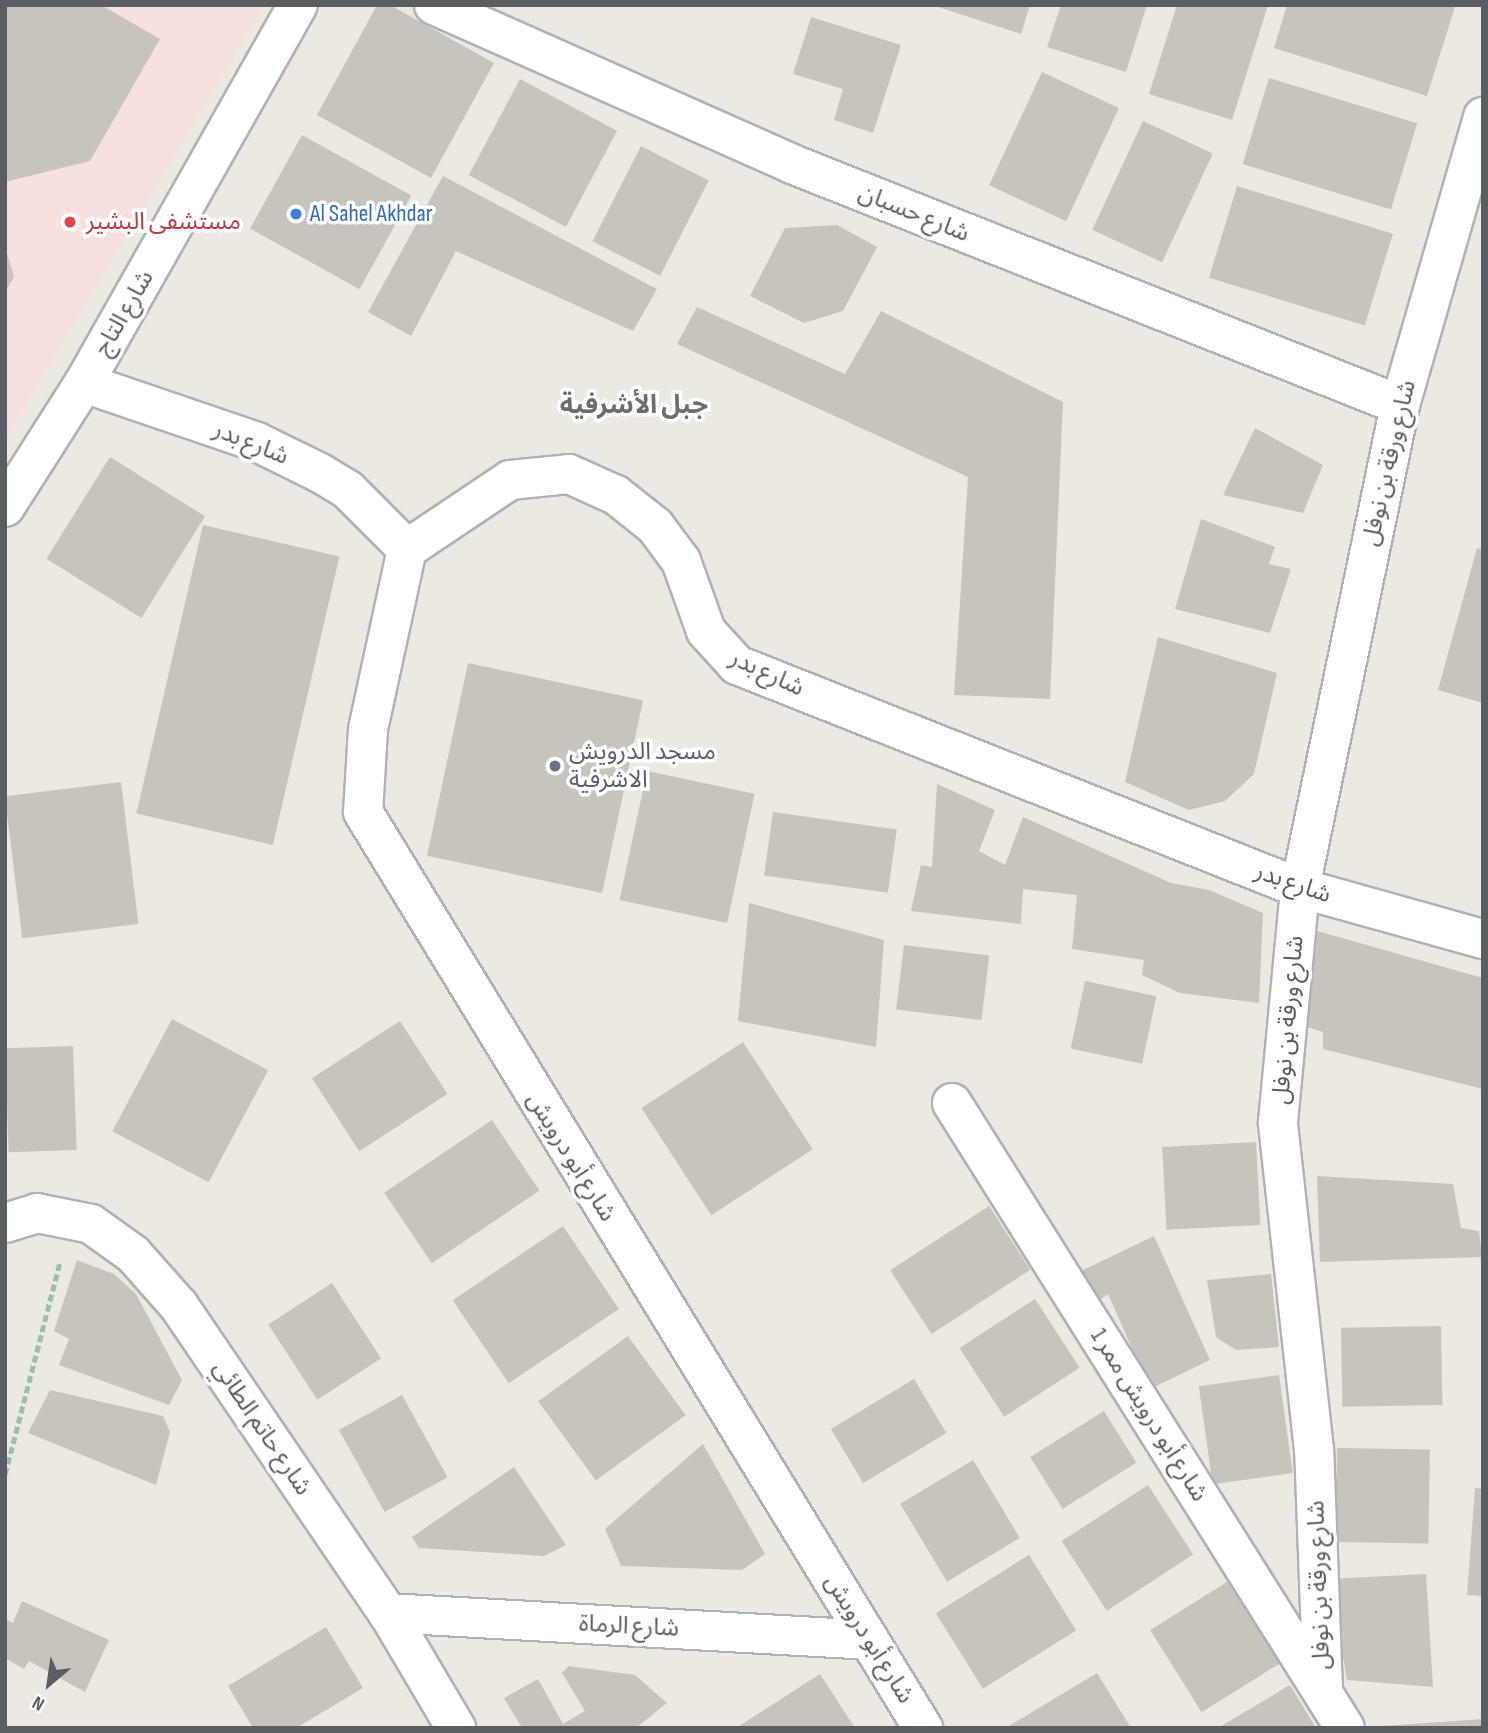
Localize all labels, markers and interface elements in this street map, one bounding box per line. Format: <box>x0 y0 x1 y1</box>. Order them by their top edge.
street label: شارع حسبان <box>854 178 974 248</box>
place label: Al Sahel Akhdar <box>310 200 433 228</box>
marker: Al Sahel Akhdar <box>288 206 304 222</box>
place label: مستشفى البشير <box>86 208 241 236</box>
marker: مستشفى البشير <box>60 212 80 232</box>
street label: شارع التاج <box>88 265 160 361</box>
street label: شارع ورقة بن نوفل <box>1356 377 1422 549</box>
district label: جبل الأشرفية <box>560 390 708 422</box>
street label: شارع بدر <box>209 415 293 471</box>
street label: شارع بدر <box>725 643 809 703</box>
place label: مسجد الدرويش الاشرفية <box>569 738 716 794</box>
marker: مسجد الدرويش الاشرفية <box>547 758 563 774</box>
street label: شارع بدر <box>1251 857 1335 909</box>
street label: شارع ورقة بن نوفل <box>1266 934 1310 1106</box>
street label: شارع أبو درويش <box>520 1087 622 1227</box>
street label: شارع أبو درويش ممر 1 <box>1084 1323 1214 1507</box>
street label: شارع حاتم الطائي <box>206 1355 318 1501</box>
street label: شارع ورقة بن نوفل <box>1302 1500 1336 1670</box>
street label: شارع أبو درويش <box>818 1569 920 1709</box>
street label: شارع الرماة <box>578 1609 680 1643</box>
north arrow <box>14 1649 84 1719</box>
text: N <box>29 1690 49 1715</box>

